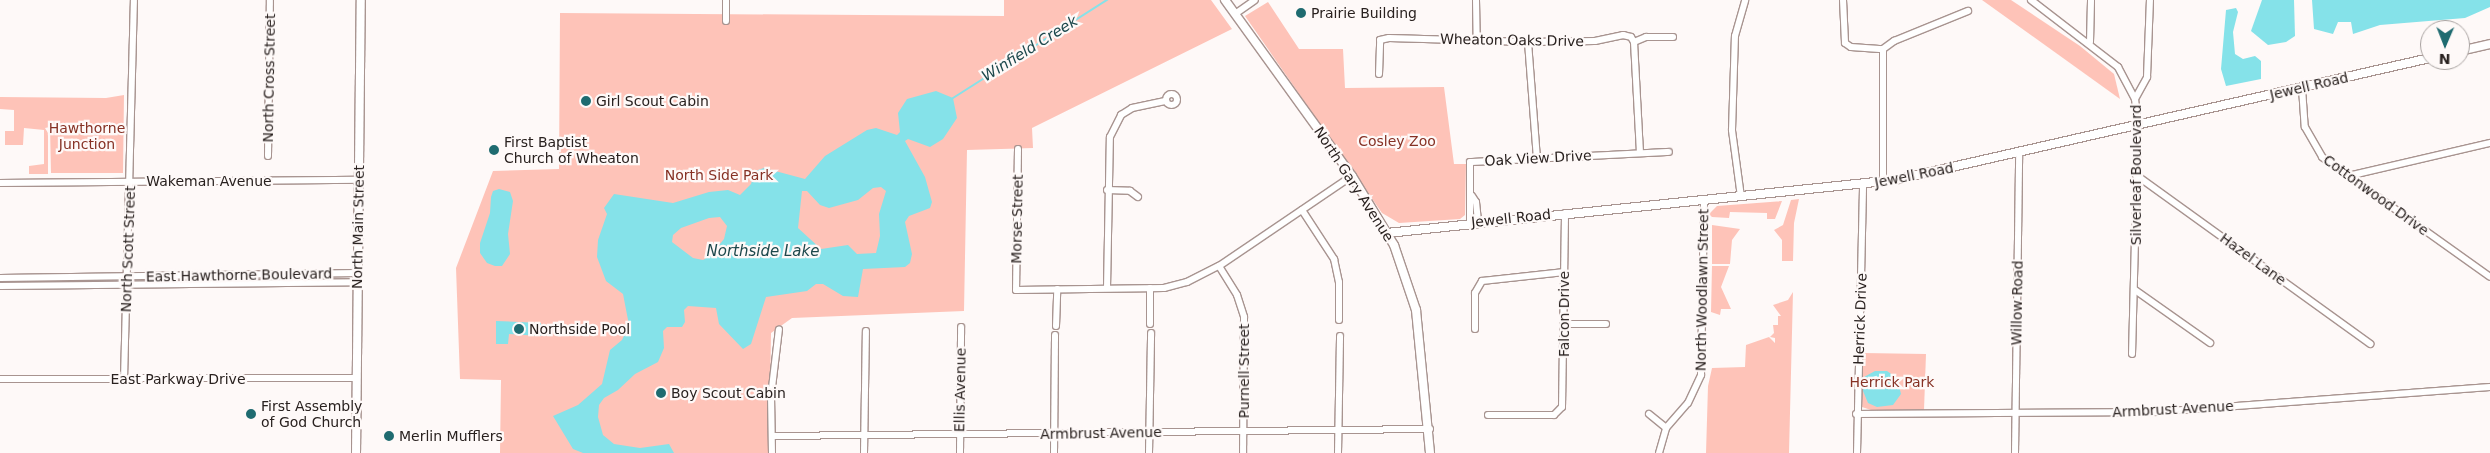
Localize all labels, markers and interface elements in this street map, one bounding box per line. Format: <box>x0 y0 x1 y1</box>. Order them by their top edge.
place label: Prairie Building <box>1311 5 1417 21</box>
marker: Prairie Building <box>1295 7 1307 19</box>
water label: Winfield Creek <box>979 12 1081 86</box>
street label: North Cross Street <box>259 13 279 143</box>
north arrow <box>2420 20 2470 70</box>
street label: Wheaton Oaks Drive <box>1440 30 1584 50</box>
text: N <box>2439 51 2451 67</box>
street label: Jewell Road <box>2268 69 2350 103</box>
place label: Girl Scout Cabin <box>596 93 709 109</box>
marker: Girl Scout Cabin <box>580 95 592 107</box>
street label: Silverleaf Boulevard <box>2128 105 2144 245</box>
park label: Hawthorne Junction <box>49 120 125 152</box>
street label: North Gary Avenue <box>1311 123 1397 245</box>
park label: Cosley Zoo <box>1358 133 1436 149</box>
place label: First Baptist Church of Wheaton <box>504 134 639 166</box>
marker: First Baptist Church of Wheaton <box>488 144 500 156</box>
street label: Oak View Drive <box>1484 147 1592 169</box>
street label: Cottonwood Drive <box>2320 151 2432 239</box>
street label: Jewell Road <box>1873 159 1955 191</box>
street label: North Main Street <box>349 165 367 289</box>
park label: North Side Park <box>665 167 773 183</box>
street label: Wakeman Avenue <box>146 173 272 189</box>
street label: Morse Street <box>1008 174 1026 264</box>
street label: North Scott Street <box>117 185 139 313</box>
street label: Jewell Road <box>1470 205 1552 231</box>
street label: North Woodlawn Street <box>1692 209 1712 371</box>
street label: Hazel Lane <box>2217 229 2289 289</box>
water label: Northside Lake <box>707 243 819 261</box>
street label: Willow Road <box>2008 260 2026 346</box>
street label: East Hawthorne Boulevard <box>146 265 332 285</box>
street label: Falcon Drive <box>1556 271 1572 357</box>
street label: Herrick Drive <box>1850 273 1870 365</box>
place label: Northside Pool <box>529 321 630 337</box>
marker: Northside Pool <box>513 323 525 335</box>
street label: Purnell Street <box>1236 324 1252 418</box>
street label: Ellis Avenue <box>951 348 969 432</box>
street label: East Parkway Drive <box>110 371 246 387</box>
park label: Herrick Park <box>1850 374 1934 390</box>
place label: Boy Scout Cabin <box>671 385 786 401</box>
marker: Boy Scout Cabin <box>655 387 667 399</box>
street label: Armbrust Avenue <box>2112 397 2234 421</box>
place label: First Assembly of God Church <box>261 398 362 431</box>
marker: First Assembly of God Church <box>245 408 257 420</box>
street label: Armbrust Avenue <box>1040 424 1162 442</box>
place label: Merlin Mufflers <box>399 428 503 444</box>
marker: Merlin Mufflers <box>383 430 395 442</box>

